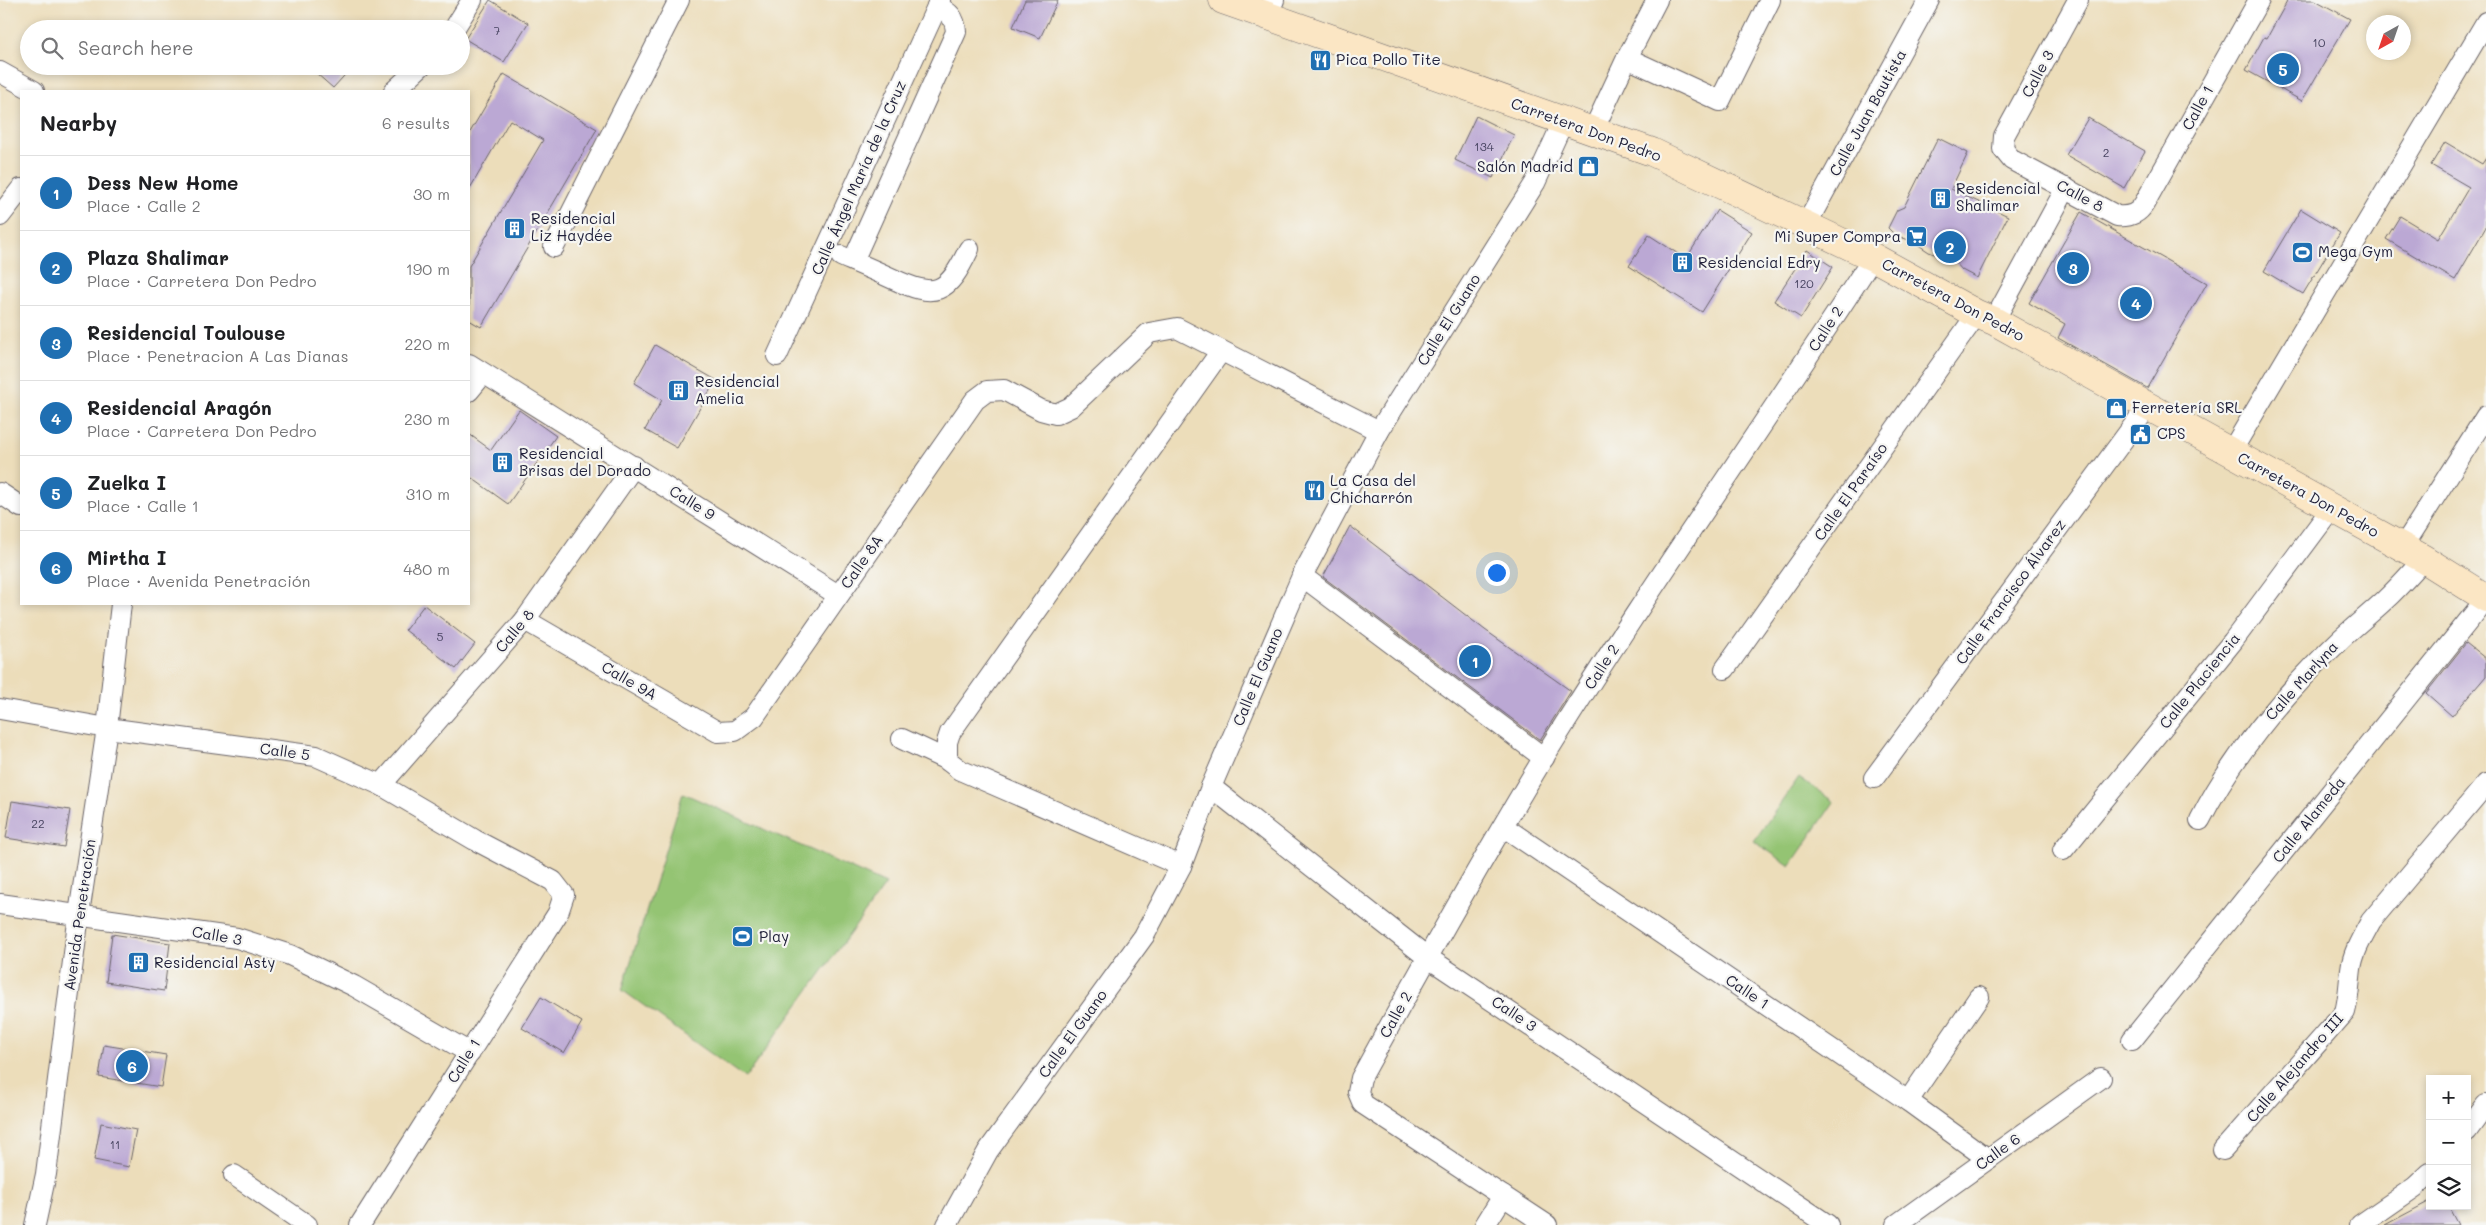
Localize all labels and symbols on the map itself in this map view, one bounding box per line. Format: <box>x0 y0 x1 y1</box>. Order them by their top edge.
north arrow <box>2366 15 2411 60</box>
house number: 7 <box>494 22 501 38</box>
house number: 10 <box>2313 34 2326 50</box>
street label: Calle Juan Bautista <box>1824 46 1910 179</box>
street label: Calle 3 <box>2016 46 2058 101</box>
restaurant icon: Pica Pollo Tite <box>1308 48 1332 72</box>
place label: Pica Pollo Tite <box>1336 49 1441 69</box>
pin: 5 <box>2267 50 2299 88</box>
street label: Calle Ángel María de la Cruz <box>806 77 910 278</box>
street label: Calle 1 <box>2177 82 2218 134</box>
street label: Carretera Don Pedro <box>1508 93 1664 166</box>
house number: 134 <box>1474 138 1494 154</box>
house number: 2 <box>2103 144 2109 160</box>
shop icon: Salón Madrid <box>1577 155 1601 179</box>
place label: Salón Madrid <box>1477 156 1573 176</box>
street label: Calle 8 <box>2053 174 2108 216</box>
place label: Residencial Shalimar <box>1956 178 2040 215</box>
building icon: Residencial Shalimar <box>1928 186 1952 210</box>
place label: Residencial Liz Haydée <box>531 208 615 245</box>
building icon: Residencial Liz Haydée <box>503 216 527 240</box>
supermarket icon: Mi Super Compra <box>1905 225 1929 249</box>
place label: Mi Super Compra <box>1774 226 1901 246</box>
pin: 2 <box>1934 228 1966 266</box>
sports icon: Mega Gym <box>2290 240 2314 264</box>
place label: Mega Gym <box>2318 241 2393 261</box>
pin: 3 <box>2057 249 2089 287</box>
building icon: Residencial Edry <box>1670 251 1694 275</box>
place label: Residencial Edry <box>1698 252 1821 272</box>
street label: Carretera Don Pedro <box>1879 253 2028 345</box>
street label: Calle El Guano <box>1412 270 1484 369</box>
house number: 120 <box>1794 275 1814 291</box>
pin: 4 <box>2120 284 2152 322</box>
street label: Calle 2 <box>1803 302 1847 355</box>
place label: Residencial Amelia <box>695 371 779 408</box>
building icon: Residencial Amelia <box>667 379 691 403</box>
shop icon: Ferretería SRL <box>2104 396 2128 420</box>
place label: Ferretería SRL <box>2132 397 2242 417</box>
public building icon: CPS <box>2129 422 2153 446</box>
place label: CPS <box>2157 423 2185 443</box>
street label: Calle El Paraíso <box>1809 438 1891 544</box>
place label: Residencial Brisas del Dorado <box>519 443 651 480</box>
street label: Carretera Don Pedro <box>2234 447 2383 541</box>
building icon: Residencial Brisas del Dorado <box>491 451 515 475</box>
place label: La Casa del Chicharrón <box>1330 470 1416 507</box>
restaurant icon: La Casa del Chicharrón <box>1302 478 1326 502</box>
street label: Calle 9 <box>666 480 719 524</box>
street label: Calle Francisco Álvarez <box>1951 515 2070 668</box>
street label: Calle 8A <box>835 531 887 592</box>
your location <box>1484 560 1510 586</box>
street label: Calle 8 <box>490 604 538 656</box>
street label: Calle El Guano <box>1227 624 1287 729</box>
house number: 5 <box>437 628 444 644</box>
street label: Calle Placiencia <box>2154 628 2244 732</box>
street label: Calle Marlyna <box>2260 637 2342 724</box>
street label: Calle 2 <box>1579 640 1623 693</box>
pin: 1 <box>1459 642 1491 680</box>
street label: Calle 9A <box>598 656 661 704</box>
street label: Calle 5 <box>259 738 311 764</box>
street label: Calle Alameda <box>2267 772 2349 867</box>
house number: 22 <box>31 815 45 831</box>
street label: Avenida Penetración <box>58 838 100 992</box>
street label: Calle 3 <box>191 921 244 949</box>
sports icon: Play <box>731 925 755 949</box>
place label: Play <box>759 926 789 946</box>
building icon: Residencial Asty <box>126 951 150 975</box>
place label: Residencial Asty <box>154 952 275 972</box>
street label: Calle 1 <box>1722 969 1773 1013</box>
street label: Calle El Guano <box>1033 985 1111 1082</box>
street label: Calle 2 <box>1374 988 1416 1041</box>
street label: Calle 3 <box>1488 991 1541 1036</box>
street label: Calle Alejandro III <box>2241 1008 2347 1126</box>
street label: Calle 1 <box>442 1035 484 1086</box>
pin: 6 <box>116 1047 148 1085</box>
street label: Calle 6 <box>1971 1128 2024 1174</box>
house number: 11 <box>110 1136 120 1152</box>

